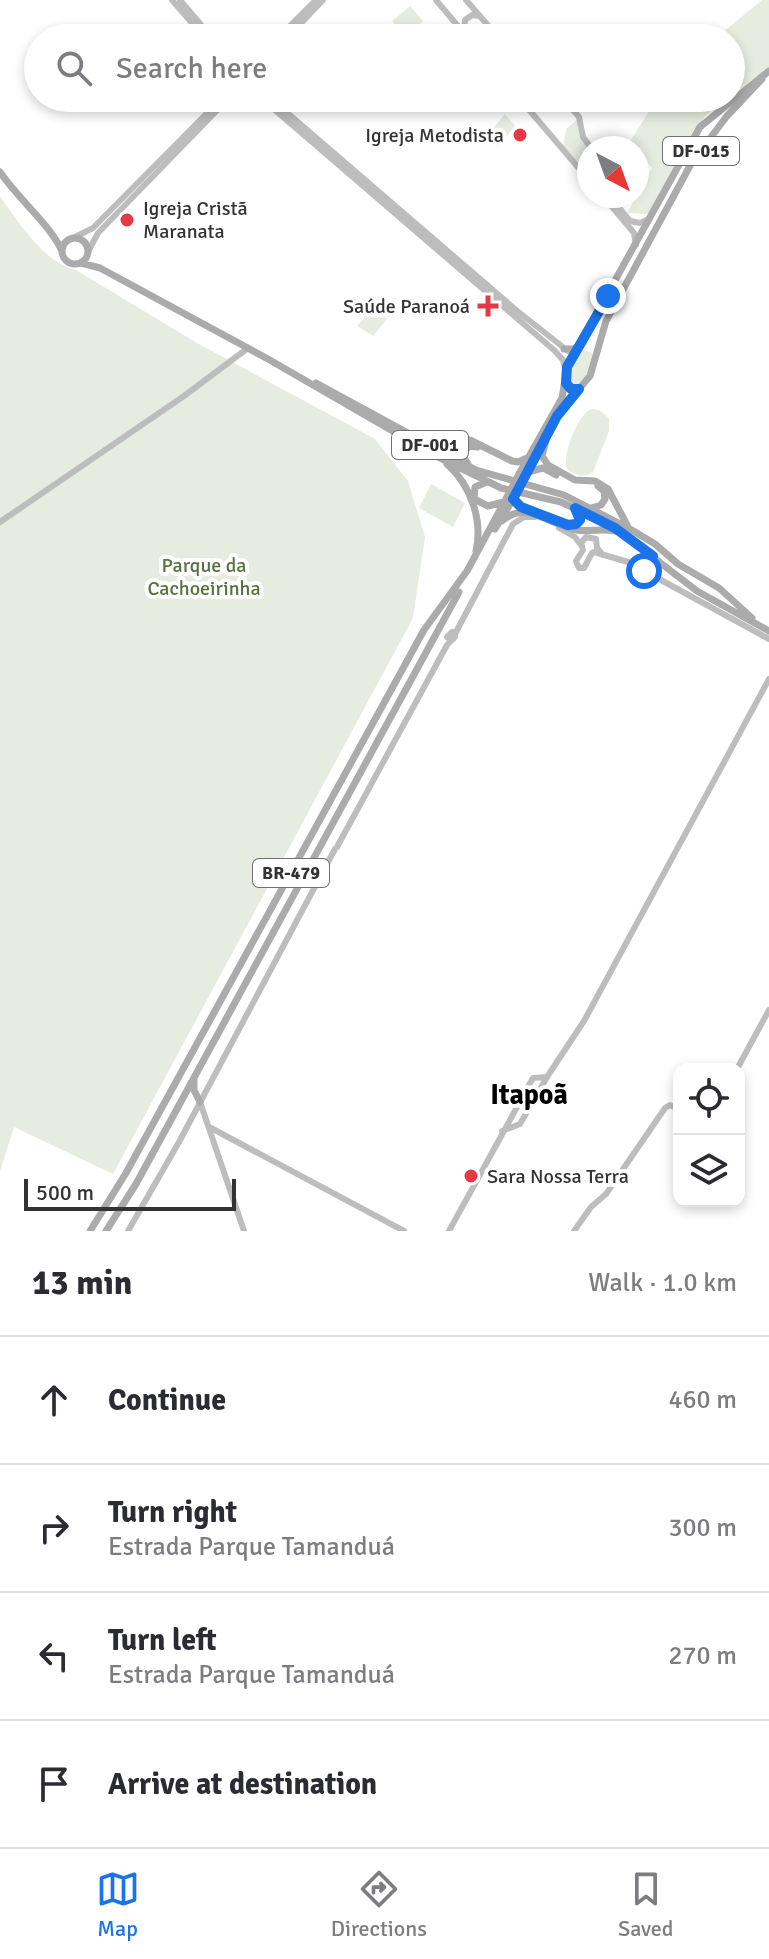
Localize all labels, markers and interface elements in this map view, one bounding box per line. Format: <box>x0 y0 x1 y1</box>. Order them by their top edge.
search box <box>24 24 745 112</box>
icon: search <box>52 46 96 90</box>
text: Search here <box>116 50 267 87</box>
place label: Igreja Metodista <box>365 123 504 148</box>
marker: Igreja Metodista <box>511 126 529 144</box>
north arrow <box>577 136 649 208</box>
road number: DF-015 <box>663 137 739 165</box>
place label: Igreja Cristã Maranata <box>143 196 248 244</box>
marker: Igreja Cristã Maranata <box>118 211 136 229</box>
route end <box>590 278 626 314</box>
place label: Saúde Paranoá <box>343 294 470 319</box>
marker: Saúde Paranoá <box>477 295 499 317</box>
road number: DF-001 <box>392 431 468 459</box>
park label: Parque da Cachoeirinha <box>147 553 261 601</box>
route start <box>626 553 662 589</box>
road number: BR-479 <box>253 859 329 887</box>
map controls <box>673 1063 745 1207</box>
button: locate <box>673 1063 745 1135</box>
district label: Itapoã <box>490 1078 568 1112</box>
button: layers <box>673 1135 745 1207</box>
place label: Sara Nossa Terra <box>487 1164 629 1189</box>
marker: Sara Nossa Terra <box>462 1167 480 1185</box>
scale bar <box>24 1175 236 1211</box>
text: 500 m <box>36 1179 94 1206</box>
text: 13 min <box>32 1262 132 1304</box>
text: Walk · 1.0 km <box>588 1267 737 1299</box>
icon: ahead <box>32 1378 76 1422</box>
text: Continue <box>108 1382 226 1419</box>
text: 460 m <box>668 1384 737 1416</box>
text: Turn right <box>108 1494 237 1531</box>
icon: right <box>32 1506 76 1550</box>
text: 300 m <box>668 1512 737 1544</box>
text: Estrada Parque Tamanduá <box>108 1531 395 1563</box>
text: Turn left <box>108 1622 217 1659</box>
icon: left <box>32 1634 76 1678</box>
text: 270 m <box>668 1640 737 1672</box>
text: Estrada Parque Tamanduá <box>108 1659 395 1691</box>
icon: arrive <box>32 1762 76 1806</box>
text: Arrive at destination <box>108 1766 377 1803</box>
tab: Map <box>96 1867 140 1942</box>
tab: Directions <box>331 1867 427 1942</box>
tab: Saved <box>618 1867 673 1942</box>

